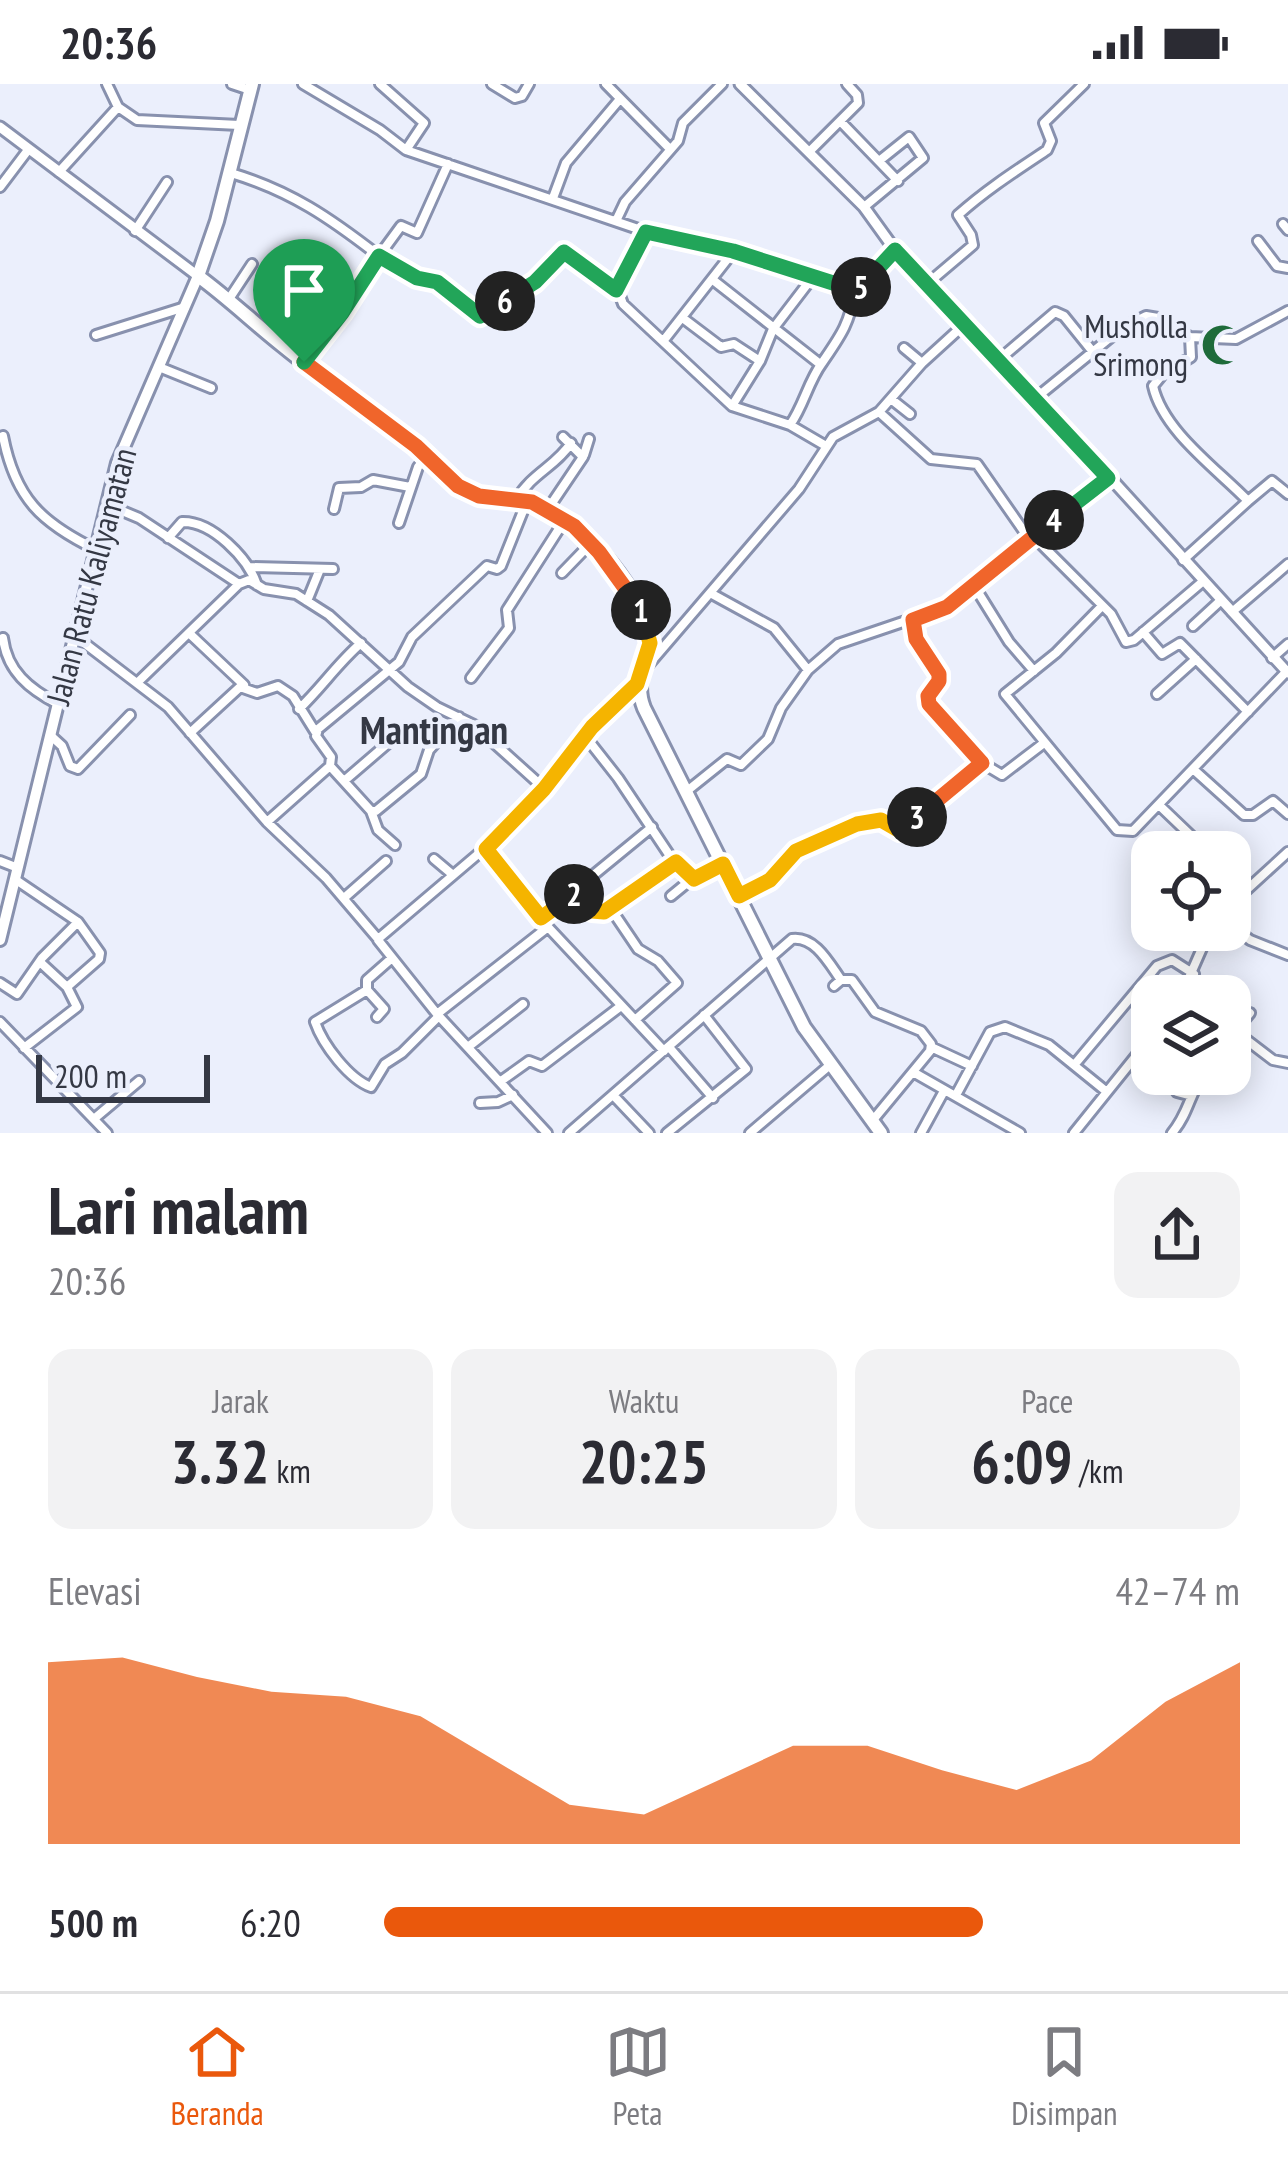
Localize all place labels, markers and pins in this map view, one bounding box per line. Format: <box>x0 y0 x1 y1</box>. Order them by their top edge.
pin <box>253 239 355 362</box>
pin: 5 <box>831 257 891 317</box>
pin: 6 <box>475 271 535 331</box>
place label: Musholla Srimong <box>1084 304 1188 385</box>
mosque icon: Musholla Srimong <box>1199 322 1245 368</box>
pin: 4 <box>1024 490 1084 550</box>
pin: 1 <box>611 580 671 640</box>
pin: 3 <box>887 787 947 847</box>
pin: 2 <box>544 864 604 924</box>

